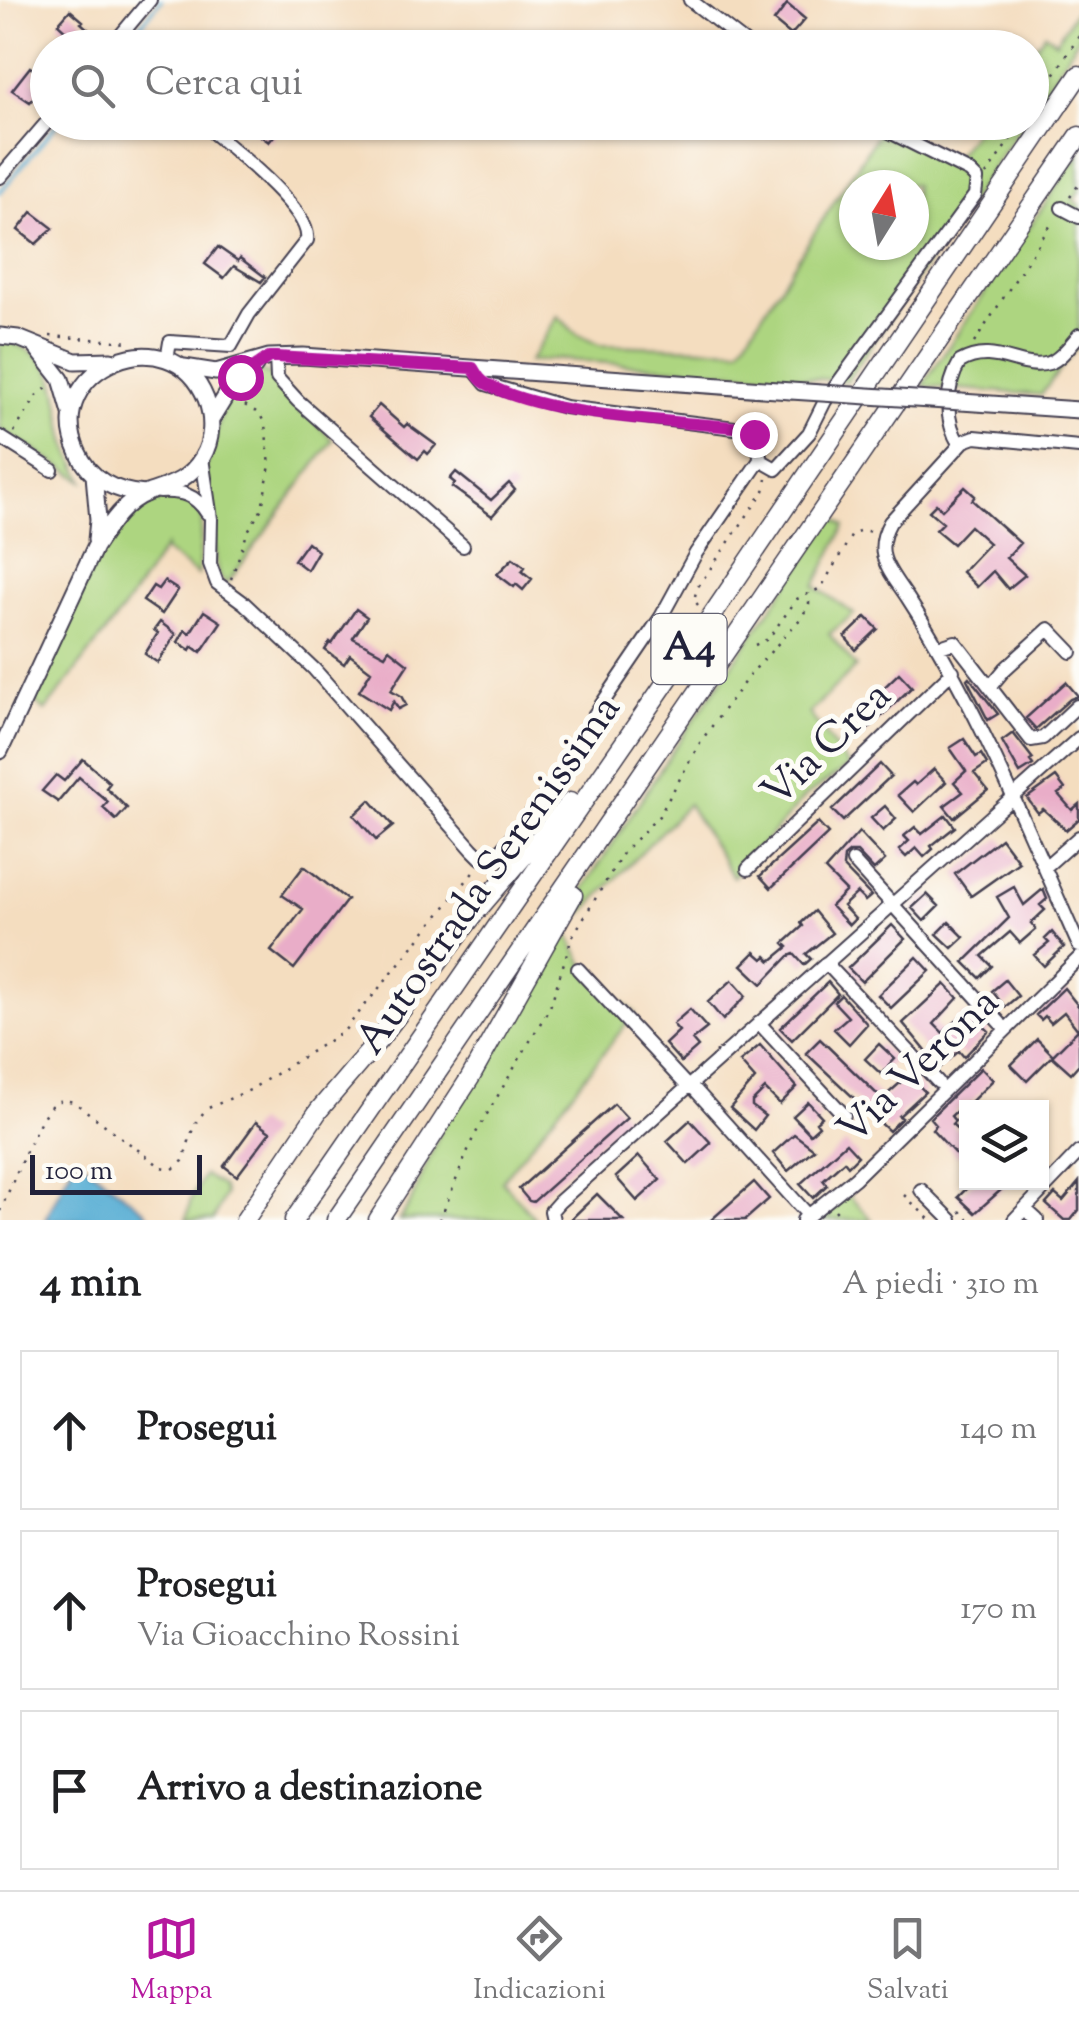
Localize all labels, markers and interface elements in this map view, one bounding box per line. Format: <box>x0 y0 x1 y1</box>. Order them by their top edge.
search box <box>30 30 1049 140</box>
icon: search <box>65 58 120 113</box>
text: Cerca qui <box>145 58 303 112</box>
north arrow <box>839 170 929 260</box>
route start <box>218 355 264 401</box>
route end <box>732 412 778 458</box>
road number: A4 <box>652 614 726 684</box>
street label: Via Crea <box>750 669 906 823</box>
street label: Autostrada Serenissima <box>343 684 637 1068</box>
street label: Via Verona <box>826 976 1014 1160</box>
map controls <box>959 1100 1049 1190</box>
button: layers <box>959 1100 1049 1190</box>
scale bar <box>30 1150 202 1194</box>
text: 100 m <box>45 1152 113 1192</box>
text: 4 min <box>40 1255 142 1315</box>
text: A piedi · 310 m <box>842 1262 1039 1308</box>
icon: ahead <box>42 1403 97 1458</box>
text: Prosegui <box>137 1403 277 1457</box>
text: 140 m <box>960 1407 1037 1453</box>
text: Prosegui <box>137 1560 277 1614</box>
icon: ahead <box>42 1583 97 1638</box>
text: 170 m <box>960 1587 1037 1633</box>
text: Via Gioacchino Rossini <box>137 1614 460 1660</box>
icon: arrive <box>42 1763 97 1818</box>
text: Arrivo a destinazione <box>137 1763 483 1817</box>
tab: Mappa <box>130 1911 212 2011</box>
tab: Indicazioni <box>473 1911 606 2011</box>
tab: Salvati <box>867 1911 949 2011</box>

